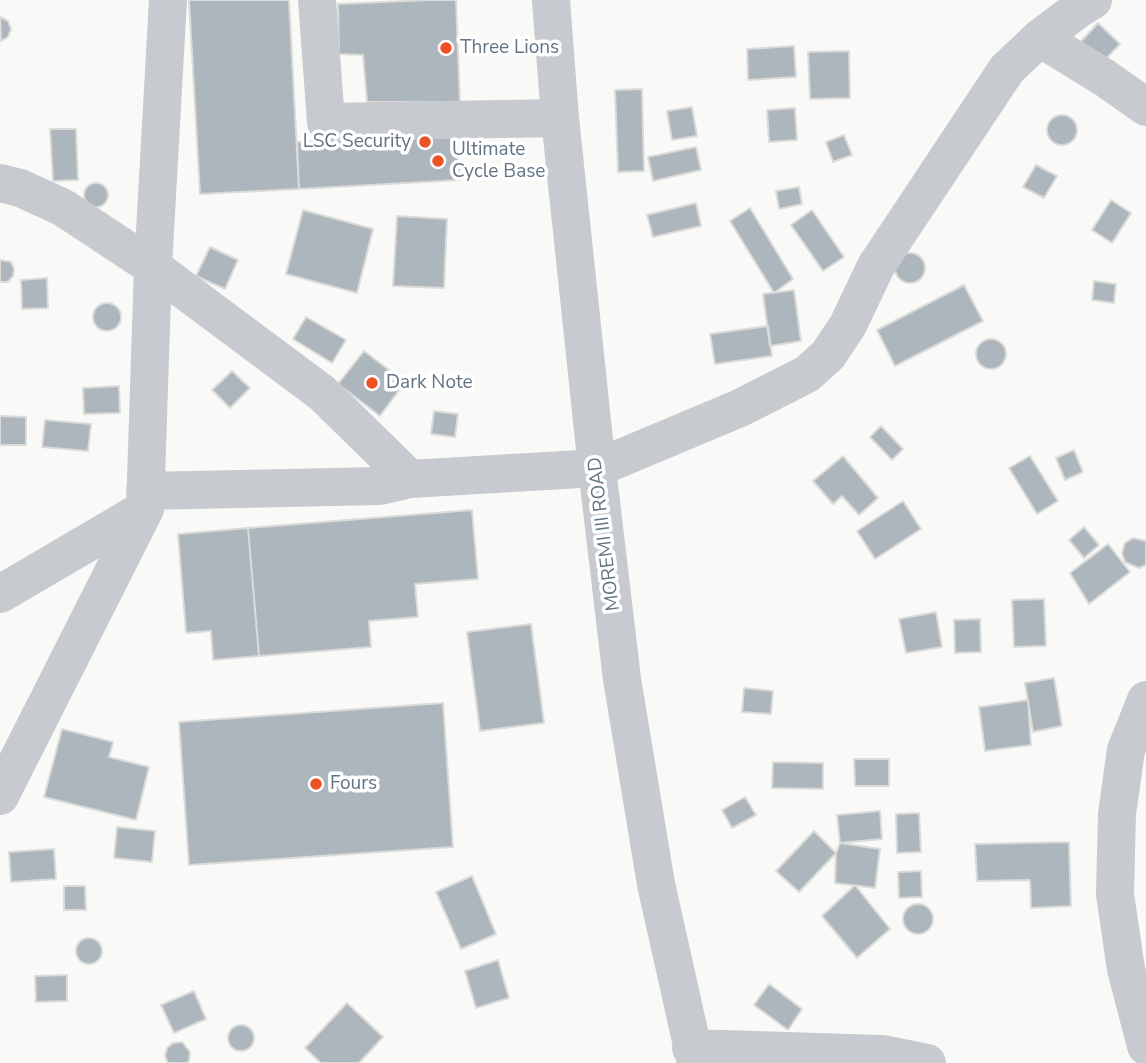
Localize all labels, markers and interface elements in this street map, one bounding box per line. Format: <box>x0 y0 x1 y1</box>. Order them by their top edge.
place label: Three Lions <box>460 37 559 59</box>
marker: Three Lions <box>438 40 454 56</box>
place label: LSC Security <box>303 131 411 153</box>
marker: LSC Security <box>417 134 433 150</box>
place label: Ultimate Cycle Base <box>452 139 545 183</box>
marker: Ultimate Cycle Base <box>430 153 446 169</box>
place label: Dark Note <box>386 372 473 394</box>
marker: Dark Note <box>364 375 380 391</box>
street label: MOREMI III ROAD <box>584 456 626 612</box>
place label: Fours <box>330 773 377 795</box>
marker: Fours <box>308 776 324 792</box>

